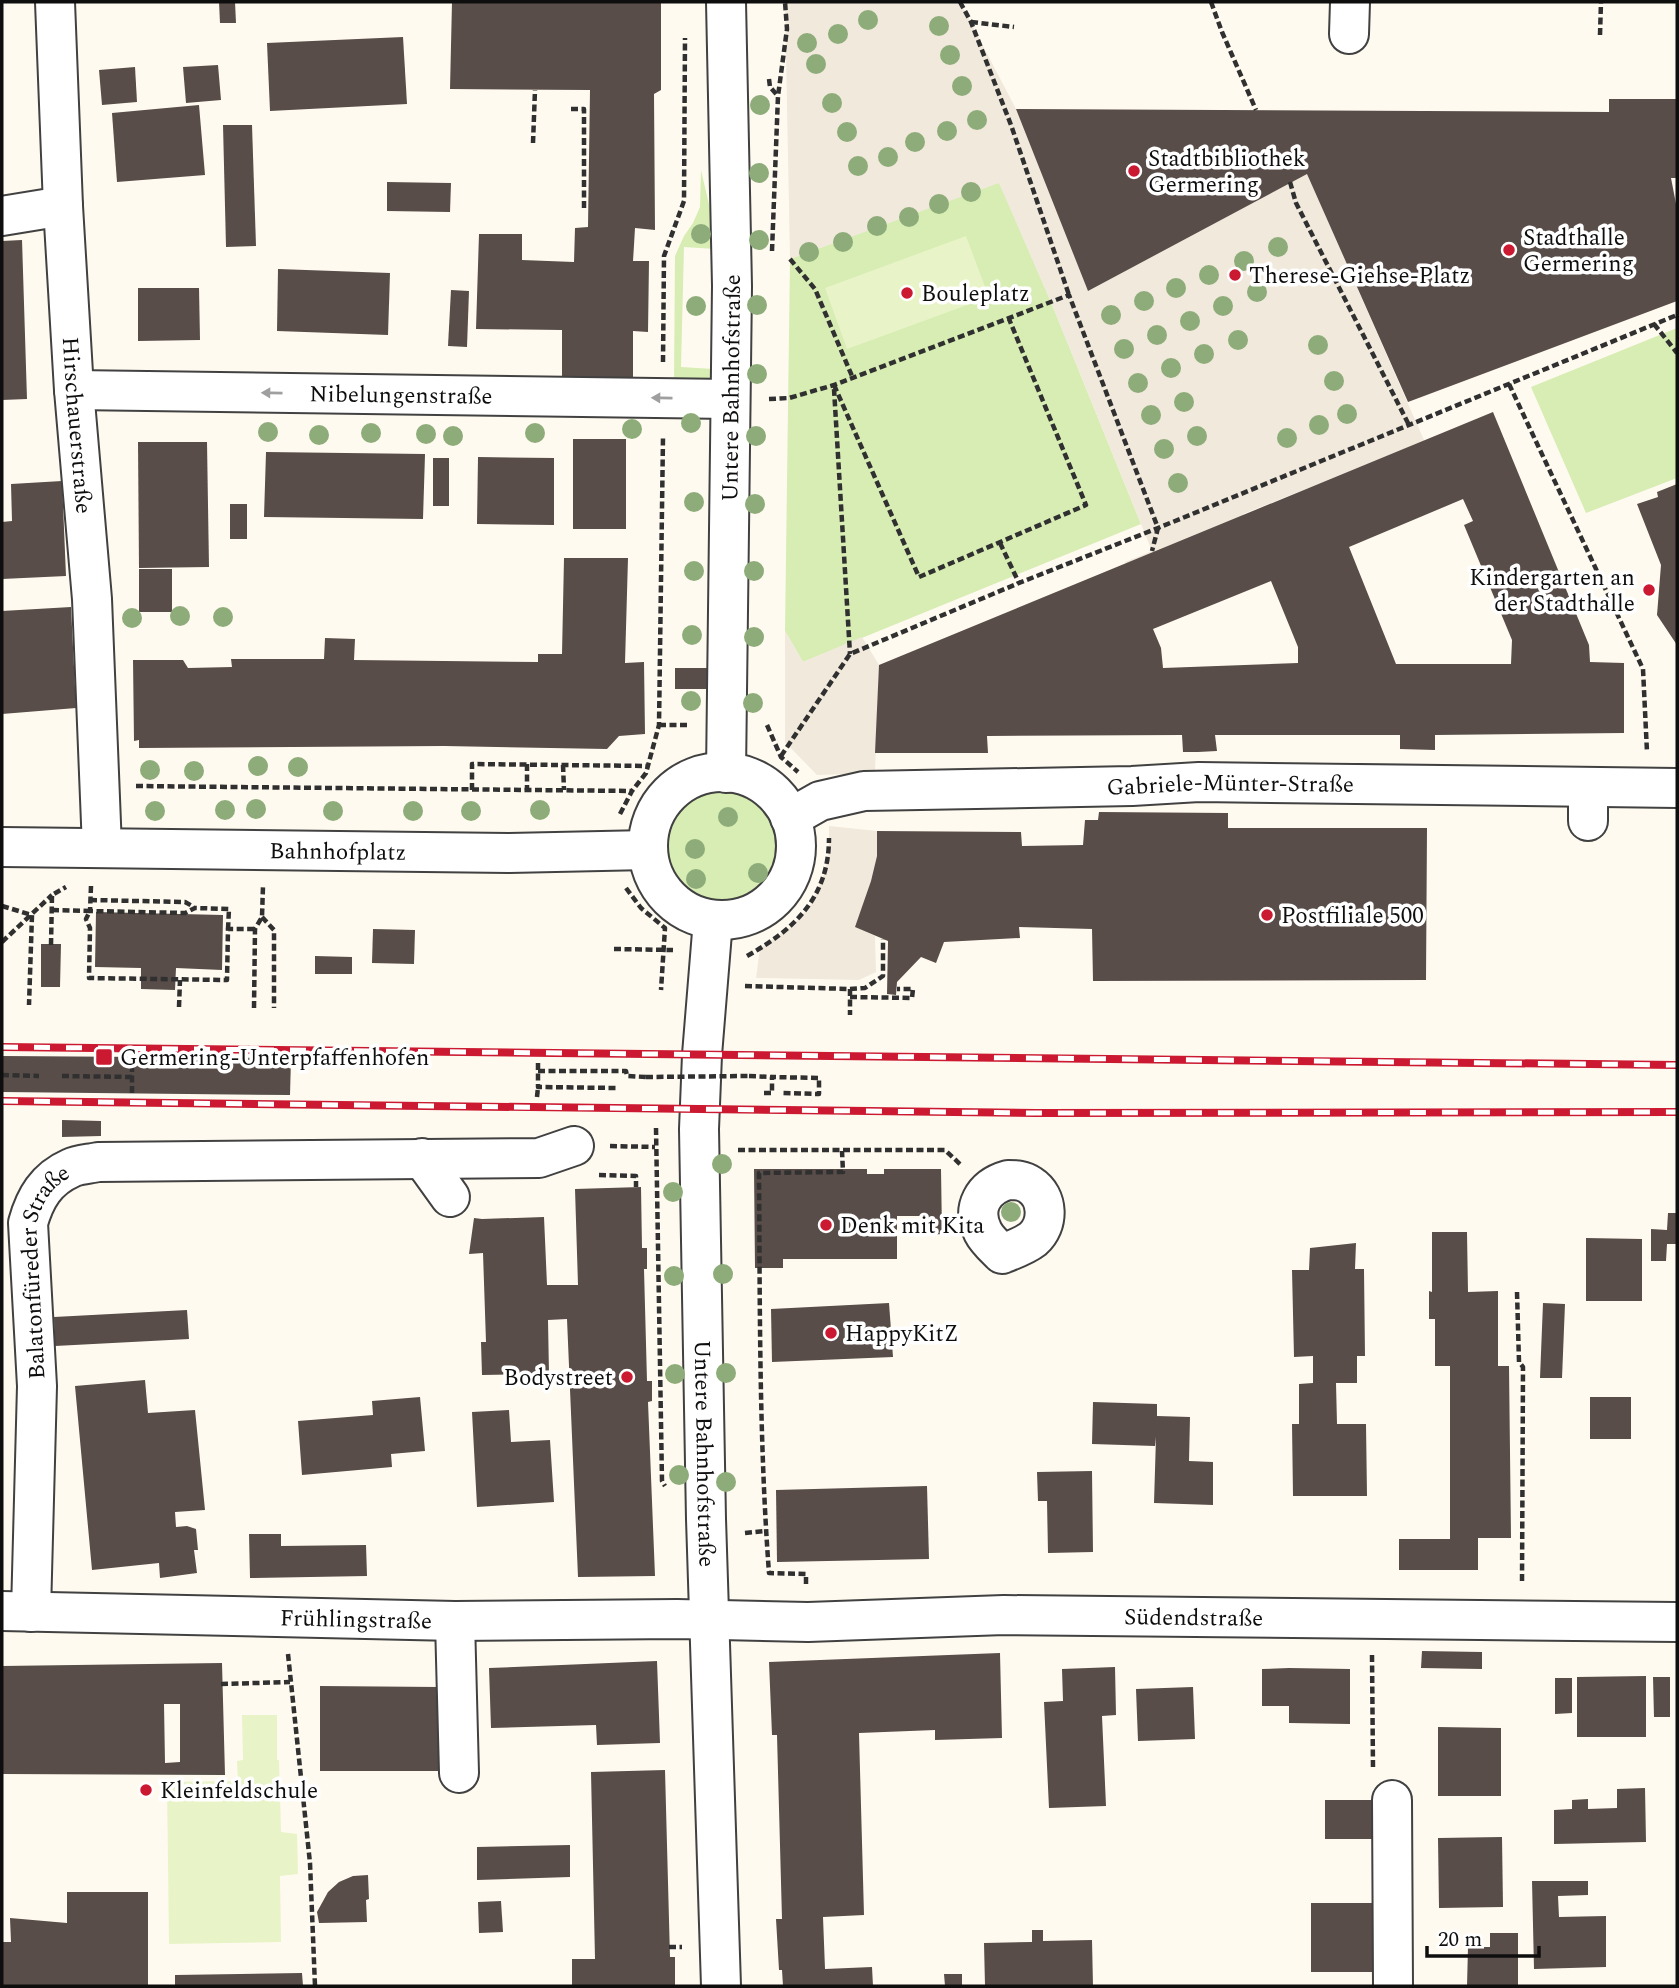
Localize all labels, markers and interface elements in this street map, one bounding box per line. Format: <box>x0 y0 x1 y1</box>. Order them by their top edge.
place label: Stadtbibliothek Germering <box>1148 142 1306 203</box>
marker: Stadtbibliothek Germering <box>1126 163 1142 179</box>
place label: Stadthalle Germering <box>1523 221 1634 282</box>
marker: Stadthalle Germering <box>1501 242 1517 258</box>
place label: Therese-Giehse-Platz <box>1249 259 1470 294</box>
marker: Therese-Giehse-Platz <box>1227 267 1243 283</box>
street label: Untere Bahnhofstraße <box>713 274 751 502</box>
place label: Bouleplatz <box>921 277 1030 312</box>
marker: Bouleplatz <box>899 285 915 301</box>
street label: Hirschauerstraße <box>52 336 101 515</box>
street label: Nibelungenstraße <box>309 377 493 415</box>
one-way arrow <box>261 387 283 399</box>
one-way arrow <box>650 392 672 404</box>
place label: Kindergarten an der Stadthalle <box>1469 561 1635 622</box>
marker: Kindergarten an der Stadthalle <box>1641 582 1657 598</box>
street label: Gabriele-Münter-Straße <box>1106 766 1354 805</box>
street label: Bahnhofplatz <box>269 834 407 871</box>
place label: Postfiliale 500 <box>1281 899 1424 934</box>
marker: Postfiliale 500 <box>1259 907 1275 923</box>
place label: Germering-Unterpfaffenhofen <box>120 1041 429 1076</box>
marker: Germering-Unterpfaffenhofen <box>94 1047 114 1067</box>
street label: Balatonfüreder Straße <box>12 1156 77 1380</box>
place label: Denk mit Kita <box>840 1209 985 1244</box>
marker: Denk mit Kita <box>818 1217 834 1233</box>
place label: HappyKitZ <box>845 1317 959 1352</box>
marker: HappyKitZ <box>823 1325 839 1341</box>
street label: Untere Bahnhofstraße <box>684 1339 724 1568</box>
place label: Bodystreet <box>504 1361 613 1396</box>
marker: Bodystreet <box>619 1369 635 1385</box>
street label: Südendstraße <box>1124 1600 1263 1637</box>
street label: Frühlingstraße <box>279 1601 432 1639</box>
place label: Kleinfeldschule <box>160 1774 318 1809</box>
marker: Kleinfeldschule <box>138 1782 154 1798</box>
scale bar <box>1427 1914 1539 1958</box>
text: 20 m <box>1438 1924 1482 1956</box>

